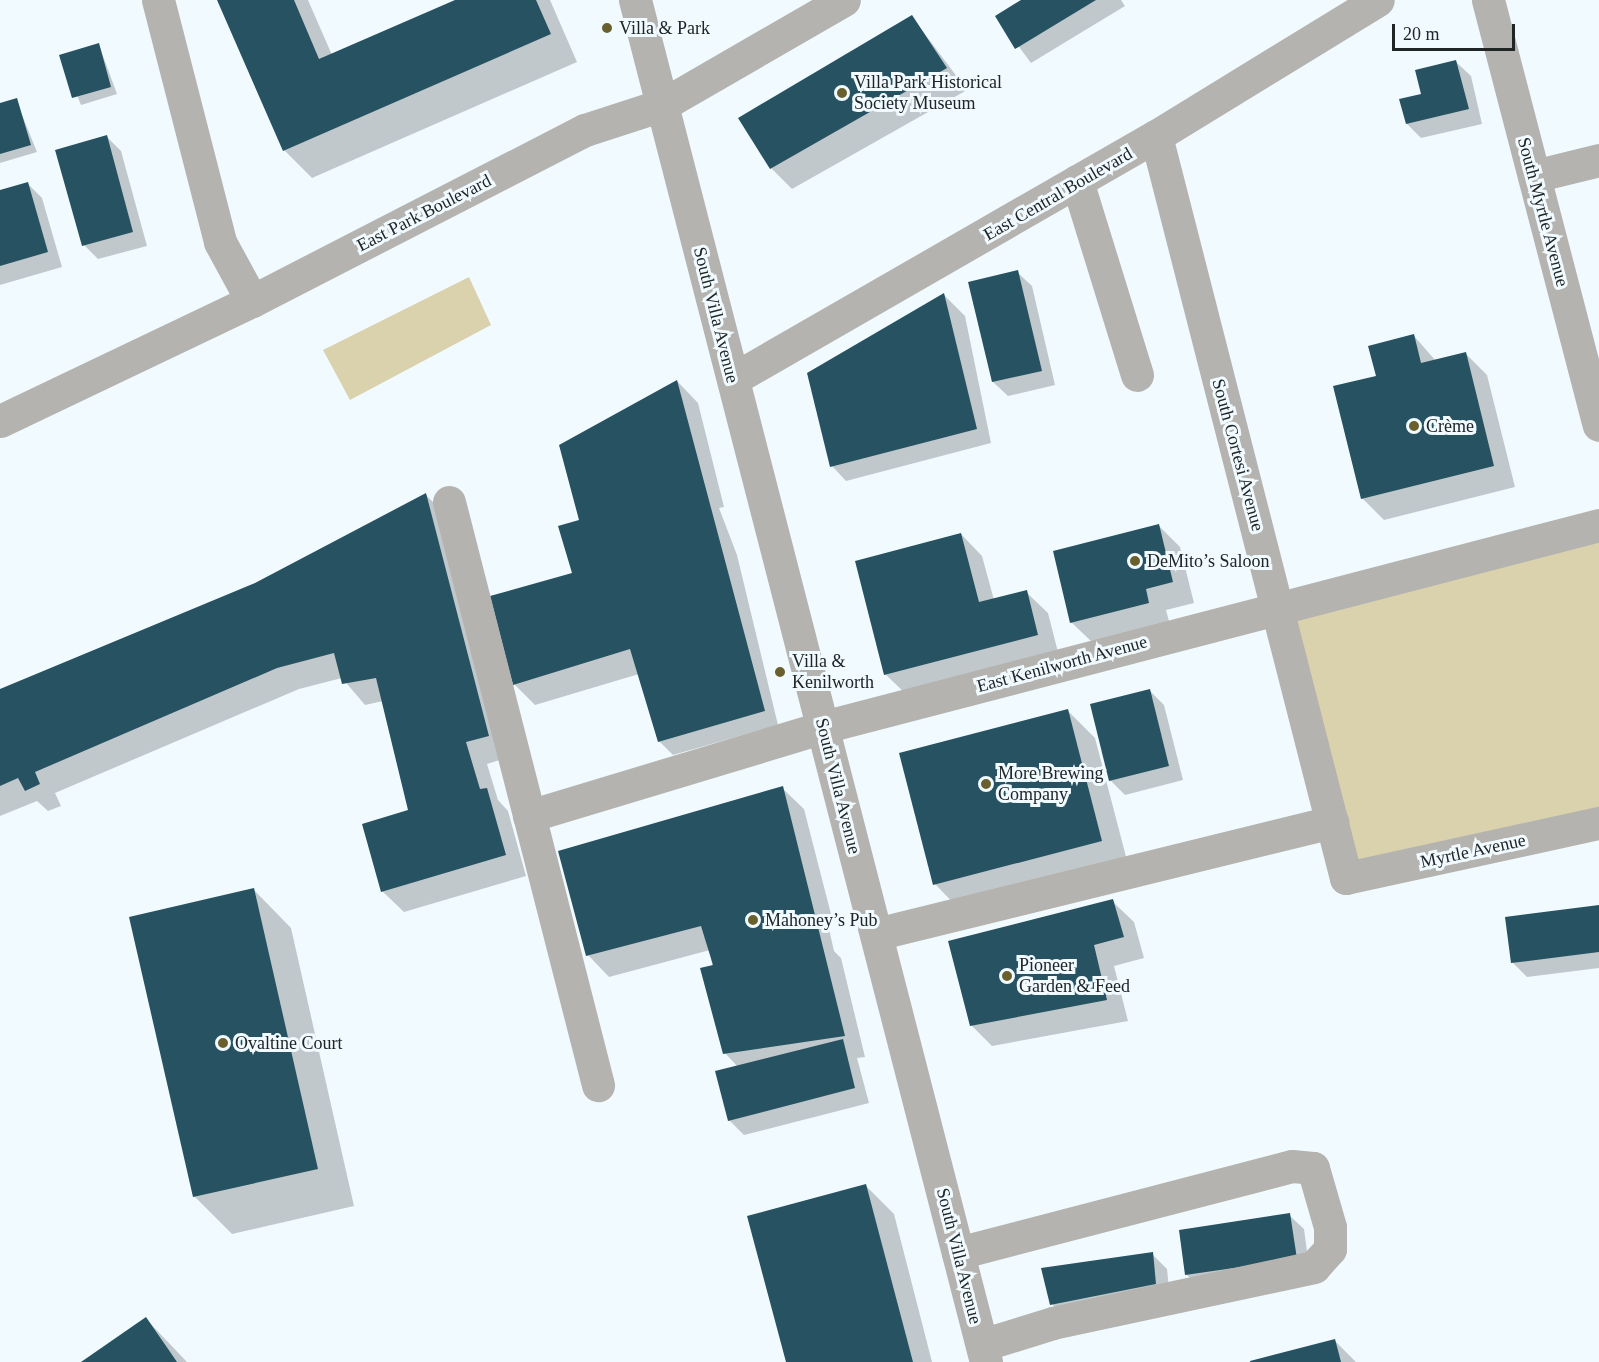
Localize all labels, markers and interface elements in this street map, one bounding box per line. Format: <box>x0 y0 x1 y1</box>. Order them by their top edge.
scale bar <box>1395 12 1518 50</box>
place label: Villa & Park <box>619 17 710 39</box>
marker: Villa & Park <box>600 21 614 35</box>
text: 20 m <box>1403 24 1440 44</box>
place label: Villa Park Historical Society Museum <box>854 72 1002 115</box>
marker: Villa Park Historical Society Museum <box>835 86 849 100</box>
street label: South Myrtle Avenue <box>1513 135 1573 289</box>
street label: East Central Boulevard <box>980 143 1136 245</box>
street label: East Park Boulevard <box>353 170 495 256</box>
street label: South Villa Avenue <box>689 244 743 386</box>
street label: South Cortesi Avenue <box>1207 376 1269 534</box>
place label: Crème <box>1426 415 1474 437</box>
marker: Crème <box>1407 419 1421 433</box>
place label: DeMito’s Saloon <box>1147 550 1270 572</box>
marker: DeMito’s Saloon <box>1128 554 1142 568</box>
street label: East Kenilworth Avenue <box>974 631 1150 697</box>
place label: Villa & Kenilworth <box>792 651 874 694</box>
marker: Villa & Kenilworth <box>773 665 787 679</box>
street label: South Villa Avenue <box>811 715 865 857</box>
place label: More Brewing Company <box>998 763 1103 806</box>
marker: More Brewing Company <box>979 777 993 791</box>
street label: Myrtle Avenue <box>1418 829 1528 873</box>
place label: Mahoney’s Pub <box>765 909 878 931</box>
marker: Mahoney’s Pub <box>746 913 760 927</box>
place label: Pioneer Garden & Feed <box>1019 955 1130 998</box>
marker: Pioneer Garden & Feed <box>1000 969 1014 983</box>
place label: Ovaltine Court <box>235 1032 342 1054</box>
marker: Ovaltine Court <box>216 1036 230 1050</box>
street label: South Villa Avenue <box>932 1185 986 1327</box>

